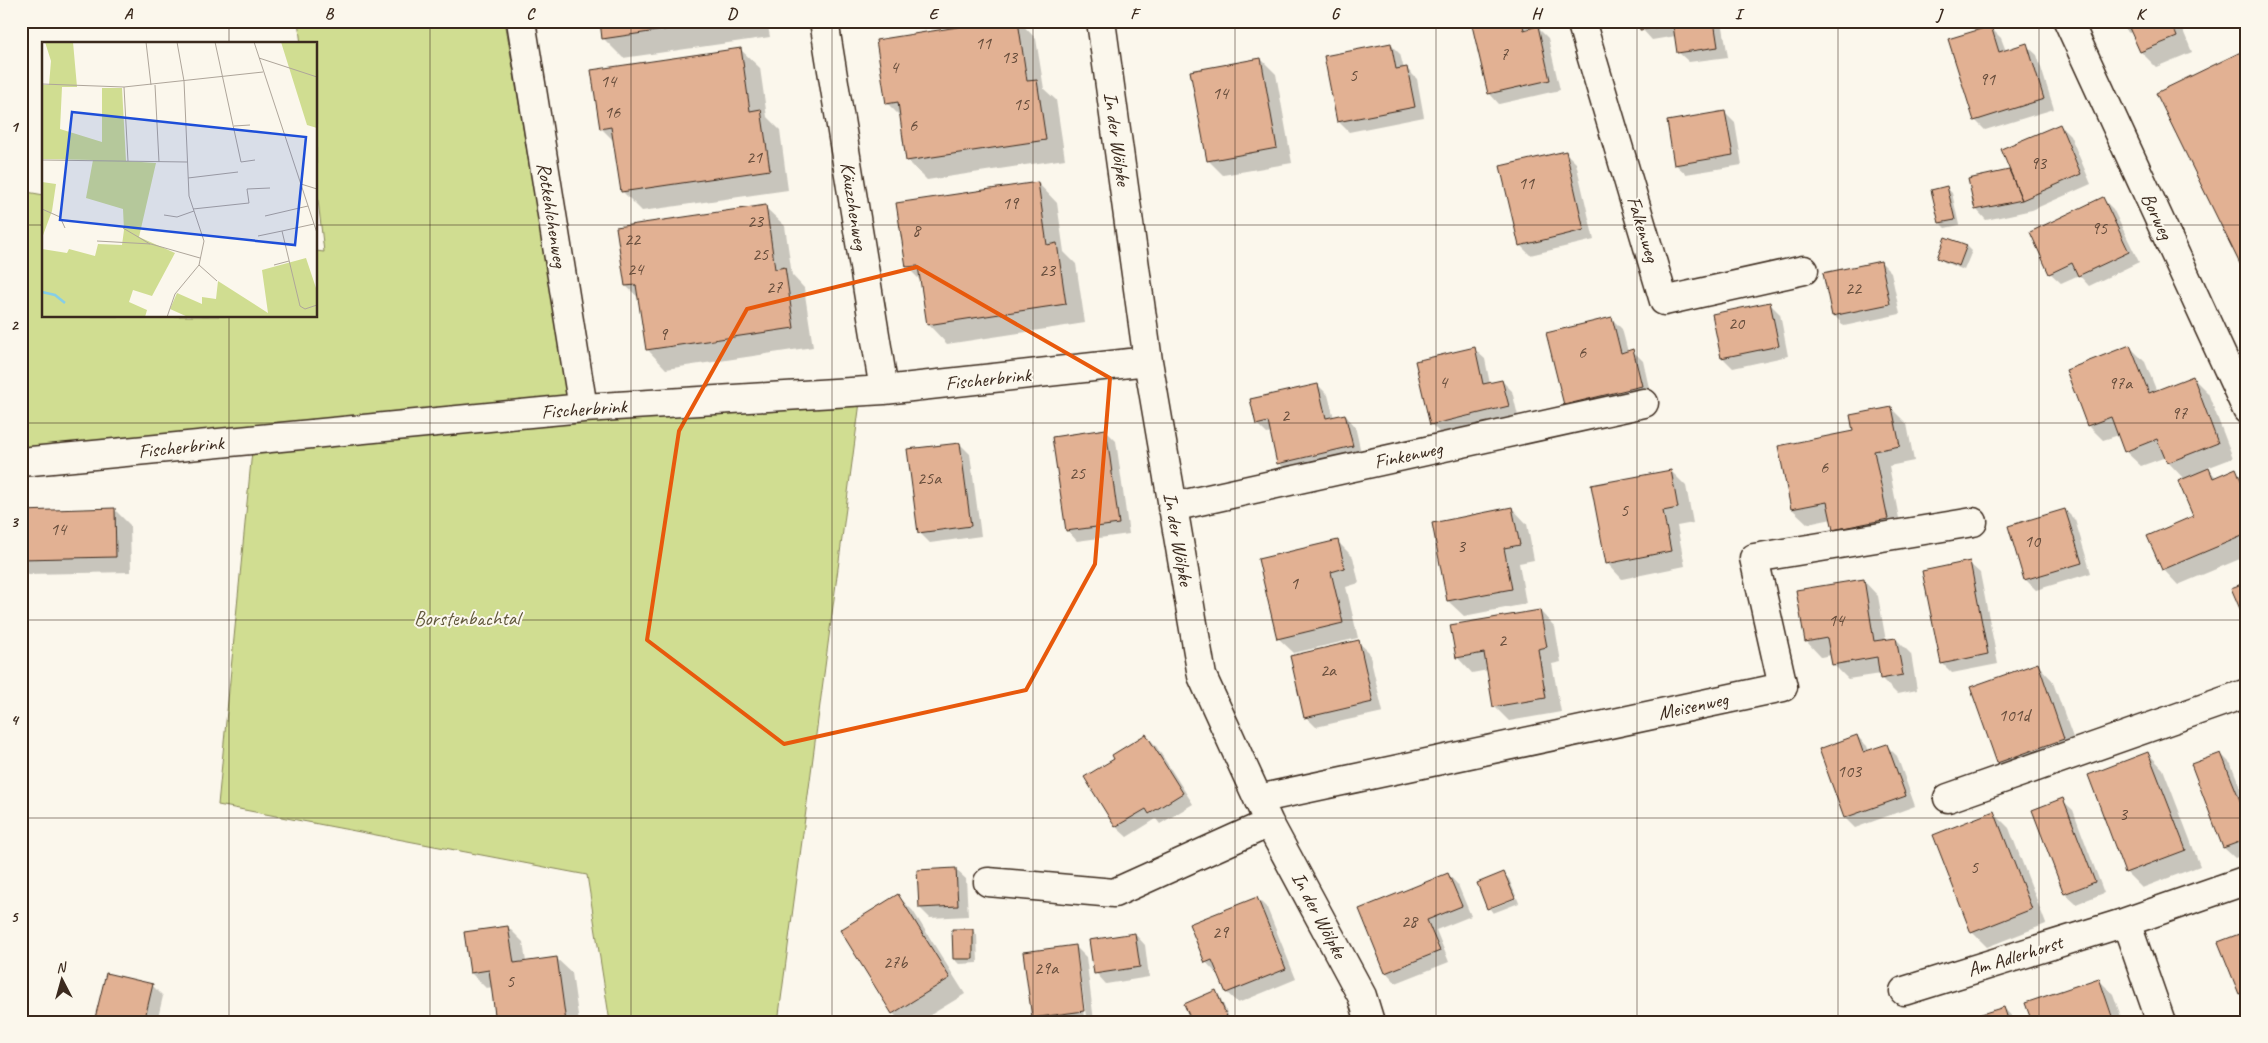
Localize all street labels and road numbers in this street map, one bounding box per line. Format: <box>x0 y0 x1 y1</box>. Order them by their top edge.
street label: In der Wölpke <box>1098 91 1136 189</box>
street label: Käuzchenweg <box>835 160 874 254</box>
street label: Rotkehlchenweg <box>531 161 573 271</box>
street label: Borweg <box>2135 189 2179 245</box>
street label: Falkenweg <box>1621 193 1665 267</box>
street label: Fischerbrink <box>944 362 1034 396</box>
street label: Fischerbrink <box>540 393 629 424</box>
street label: Fischerbrink <box>137 430 227 464</box>
street label: Finkenweg <box>1372 435 1446 474</box>
street label: In der Wölpke <box>1158 490 1199 589</box>
street label: Meisenweg <box>1656 686 1731 726</box>
street label: In der Wölpke <box>1286 868 1353 964</box>
street label: Am Adlerhorst <box>1965 929 2068 982</box>

